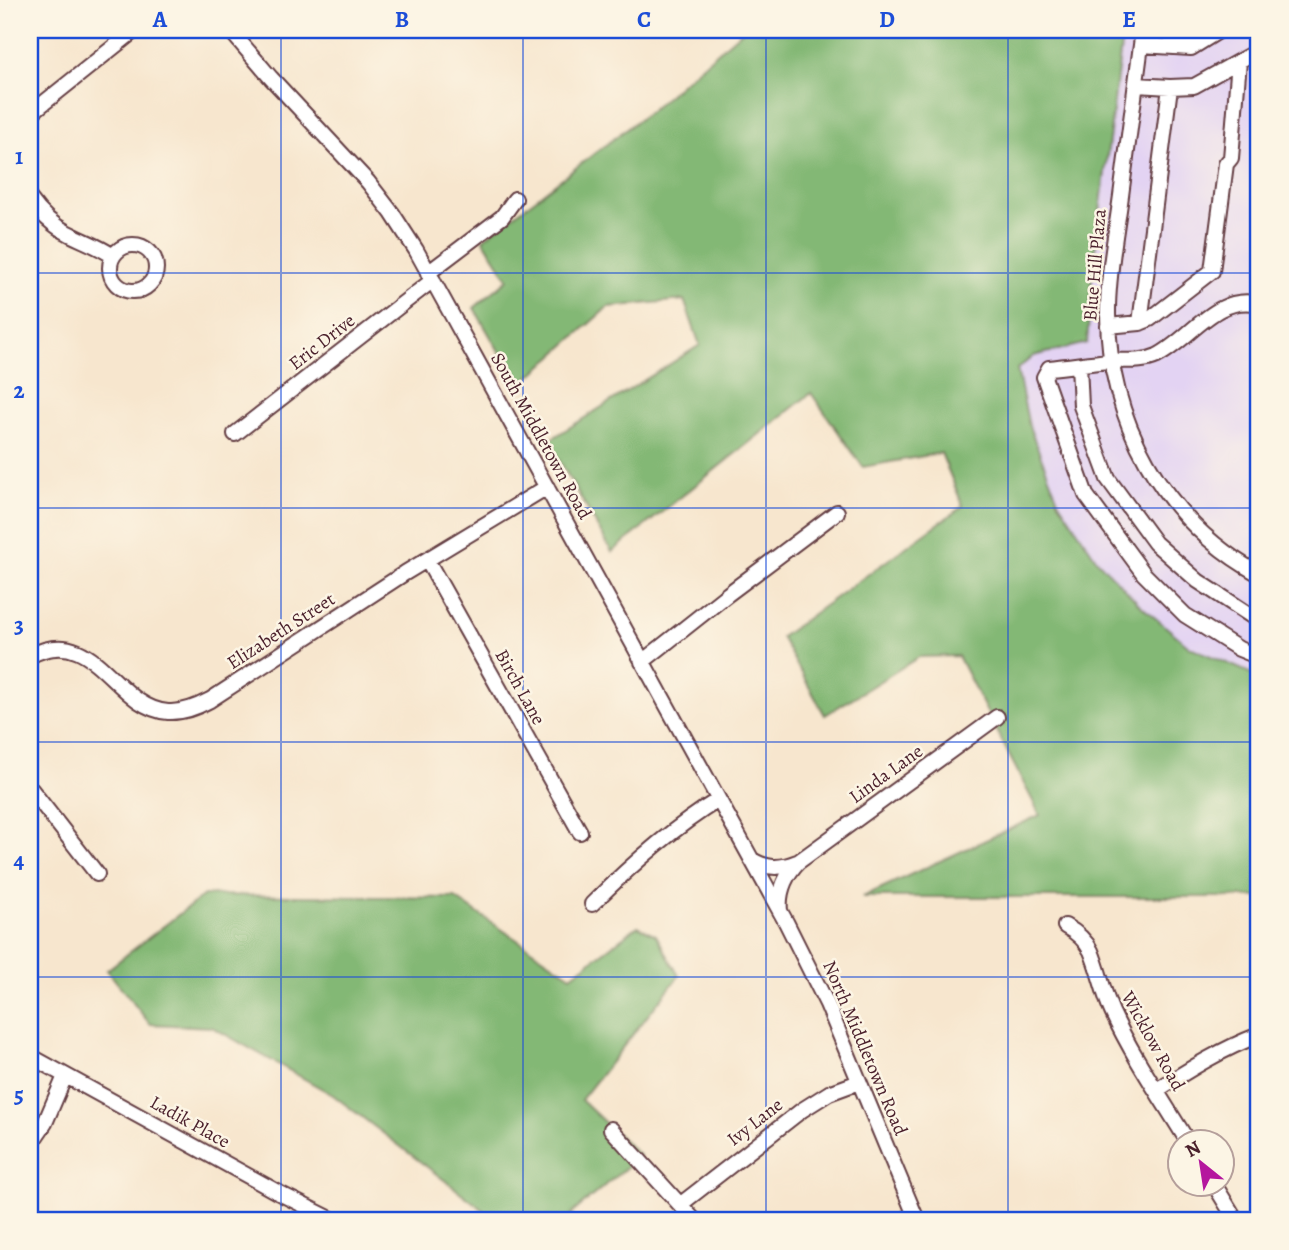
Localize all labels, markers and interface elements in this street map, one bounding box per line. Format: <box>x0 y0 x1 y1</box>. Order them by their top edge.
text: A <box>152 4 168 35</box>
text: B <box>395 4 409 35</box>
text: C <box>637 4 651 35</box>
text: D <box>879 4 895 35</box>
text: E <box>1122 4 1136 35</box>
text: 1 <box>15 141 23 172</box>
street label: Blue Hill Plaza <box>1077 208 1113 322</box>
street label: Eric Drive <box>283 308 361 376</box>
street label: South Middletown Road <box>484 348 598 525</box>
text: 2 <box>13 375 25 406</box>
street label: Elizabeth Street <box>222 586 340 676</box>
text: 3 <box>14 610 24 641</box>
street label: Birch Lane <box>489 644 551 730</box>
street label: Linda Lane <box>844 738 928 810</box>
text: 4 <box>14 845 25 876</box>
street label: North Middletown Road <box>816 957 914 1140</box>
street label: Wicklow Road <box>1114 986 1191 1096</box>
text: 5 <box>14 1079 24 1110</box>
street label: Ladik Place <box>145 1089 235 1155</box>
street label: Ivy Lane <box>722 1092 788 1152</box>
north arrow <box>1166 1128 1236 1198</box>
text: N <box>1181 1134 1206 1164</box>

